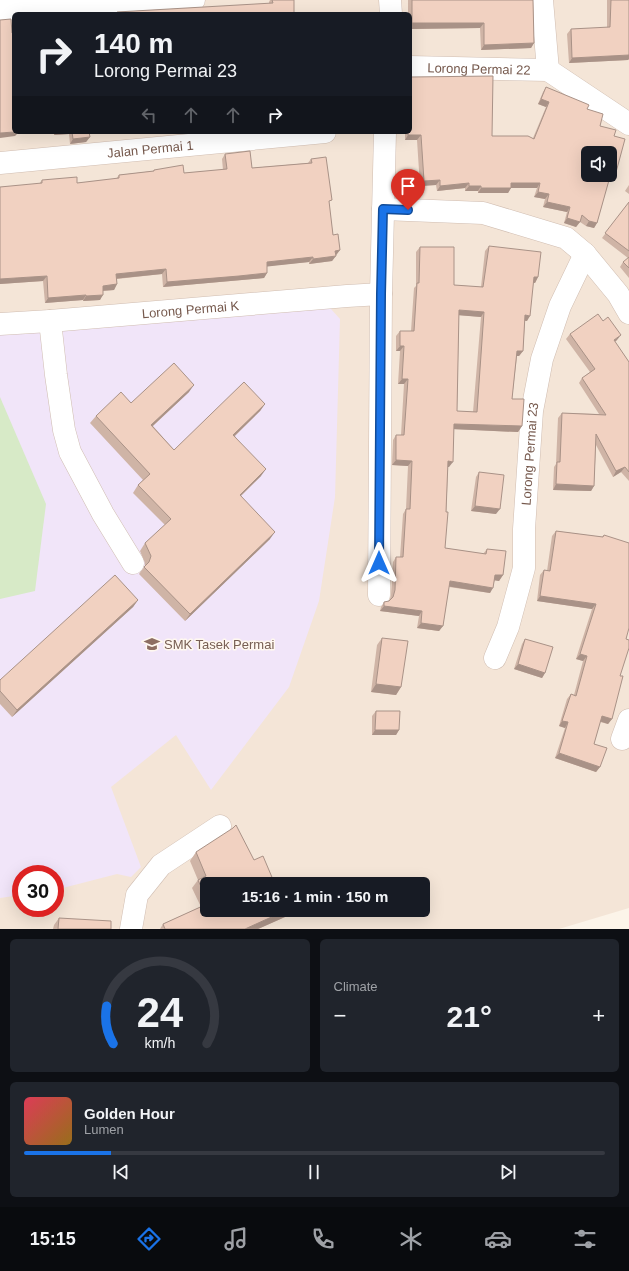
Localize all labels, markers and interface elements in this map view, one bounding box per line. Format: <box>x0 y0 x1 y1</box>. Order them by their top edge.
icon: right <box>28 28 80 80</box>
text: 140 m <box>94 28 173 59</box>
street label: Lorong Permai 22 <box>427 60 531 78</box>
text: Lorong Permai 23 <box>94 61 237 81</box>
icon: left <box>138 104 160 126</box>
icon: ahead <box>180 104 202 126</box>
icon: ahead <box>222 104 244 126</box>
icon: right <box>264 104 286 126</box>
street label: Jalan Permai 1 <box>106 138 194 161</box>
map controls <box>581 146 617 182</box>
button: sound <box>581 146 617 182</box>
pin <box>391 169 425 210</box>
icon: arrive <box>397 175 419 197</box>
street label: Lorong Permai K <box>141 298 240 321</box>
street label: Lorong Permai 23 <box>519 401 542 506</box>
position arrow <box>358 542 400 584</box>
school or university icon: SMK Tasek Permai <box>143 635 161 653</box>
place label: SMK Tasek Permai <box>164 637 274 652</box>
speed limit sign: 30 <box>12 865 64 917</box>
text: 15:16 · 1 min · 150 m <box>242 888 388 905</box>
text: Climate <box>334 979 378 994</box>
text: 24 <box>137 988 183 1035</box>
text: 21° <box>447 1000 492 1033</box>
text: − <box>334 1003 346 1028</box>
text: + <box>592 1003 605 1028</box>
text: km/h <box>144 1034 175 1050</box>
text: Golden Hour <box>84 1105 175 1122</box>
text: Lumen <box>84 1122 124 1137</box>
icon: previous <box>110 1161 132 1183</box>
icon: pause <box>303 1161 325 1183</box>
icon: next <box>497 1161 519 1183</box>
icon: directions <box>135 1225 163 1253</box>
icon: music <box>222 1225 250 1253</box>
icon: phone <box>309 1225 337 1253</box>
icon: climate <box>397 1225 425 1253</box>
icon: car <box>484 1225 512 1253</box>
icon: filters <box>571 1225 599 1253</box>
text: 15:15 <box>30 1229 76 1249</box>

